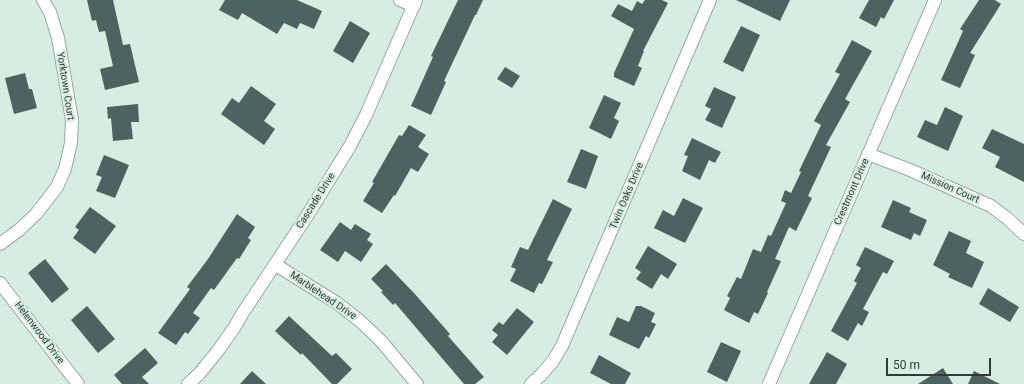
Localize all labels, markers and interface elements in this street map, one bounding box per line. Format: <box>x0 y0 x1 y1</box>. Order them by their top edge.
street label: Yorktown Court <box>54 51 76 121</box>
street label: Crestmont Drive <box>832 157 872 227</box>
street label: Twin Oaks Drive <box>608 161 646 231</box>
street label: Mission Court <box>919 170 981 206</box>
street label: Cascade Drive <box>294 171 338 231</box>
street label: Marblehead Drive <box>287 269 359 323</box>
street label: Helenwood Drive <box>12 299 66 367</box>
scale bar <box>888 350 993 376</box>
text: 50 m <box>893 358 920 372</box>

